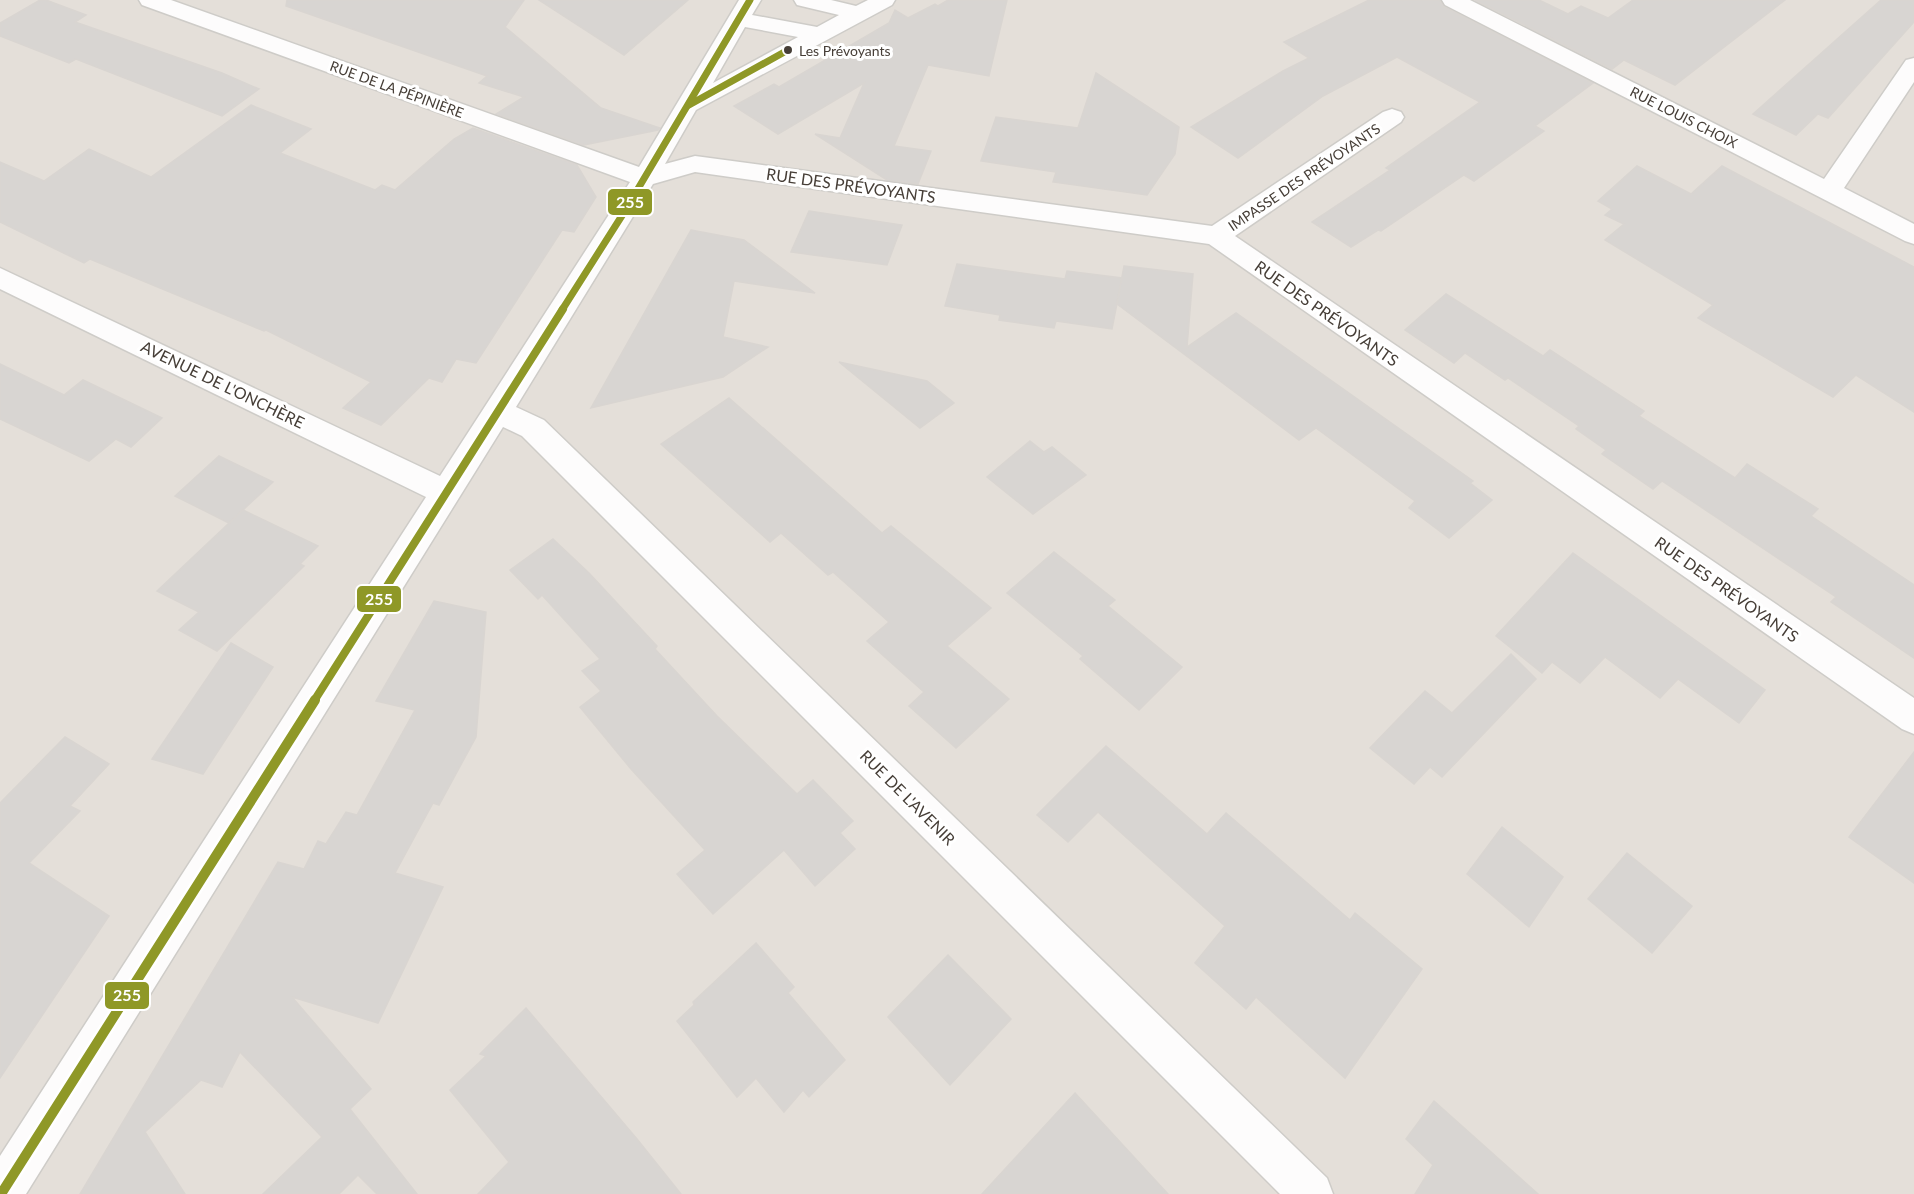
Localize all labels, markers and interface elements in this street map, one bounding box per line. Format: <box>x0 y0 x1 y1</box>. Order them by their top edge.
place label: Les Prévoyants <box>799 42 891 59</box>
marker: Les Prévoyants <box>782 44 794 56</box>
street label: RUE DE LA PÉPINIÈRE <box>328 57 466 121</box>
street label: RUE LOUIS CHOIX <box>1627 83 1741 151</box>
street label: IMPASSE DES PRÉVOYANTS <box>1225 120 1383 234</box>
street label: RUE DES PRÉVOYANTS <box>765 164 937 206</box>
line badge: 255 <box>607 188 653 216</box>
text: 255 <box>616 192 644 211</box>
street label: RUE DES PRÉVOYANTS <box>1252 256 1402 370</box>
street label: AVENUE DE L'ONCHÈRE <box>138 336 308 432</box>
street label: RUE DES PRÉVOYANTS <box>1652 532 1802 646</box>
line badge: 255 <box>356 585 402 613</box>
text: 255 <box>365 589 393 608</box>
street label: RUE DE L'AVENIR <box>857 746 959 848</box>
line badge: 255 <box>104 981 150 1010</box>
text: 255 <box>113 985 141 1004</box>

